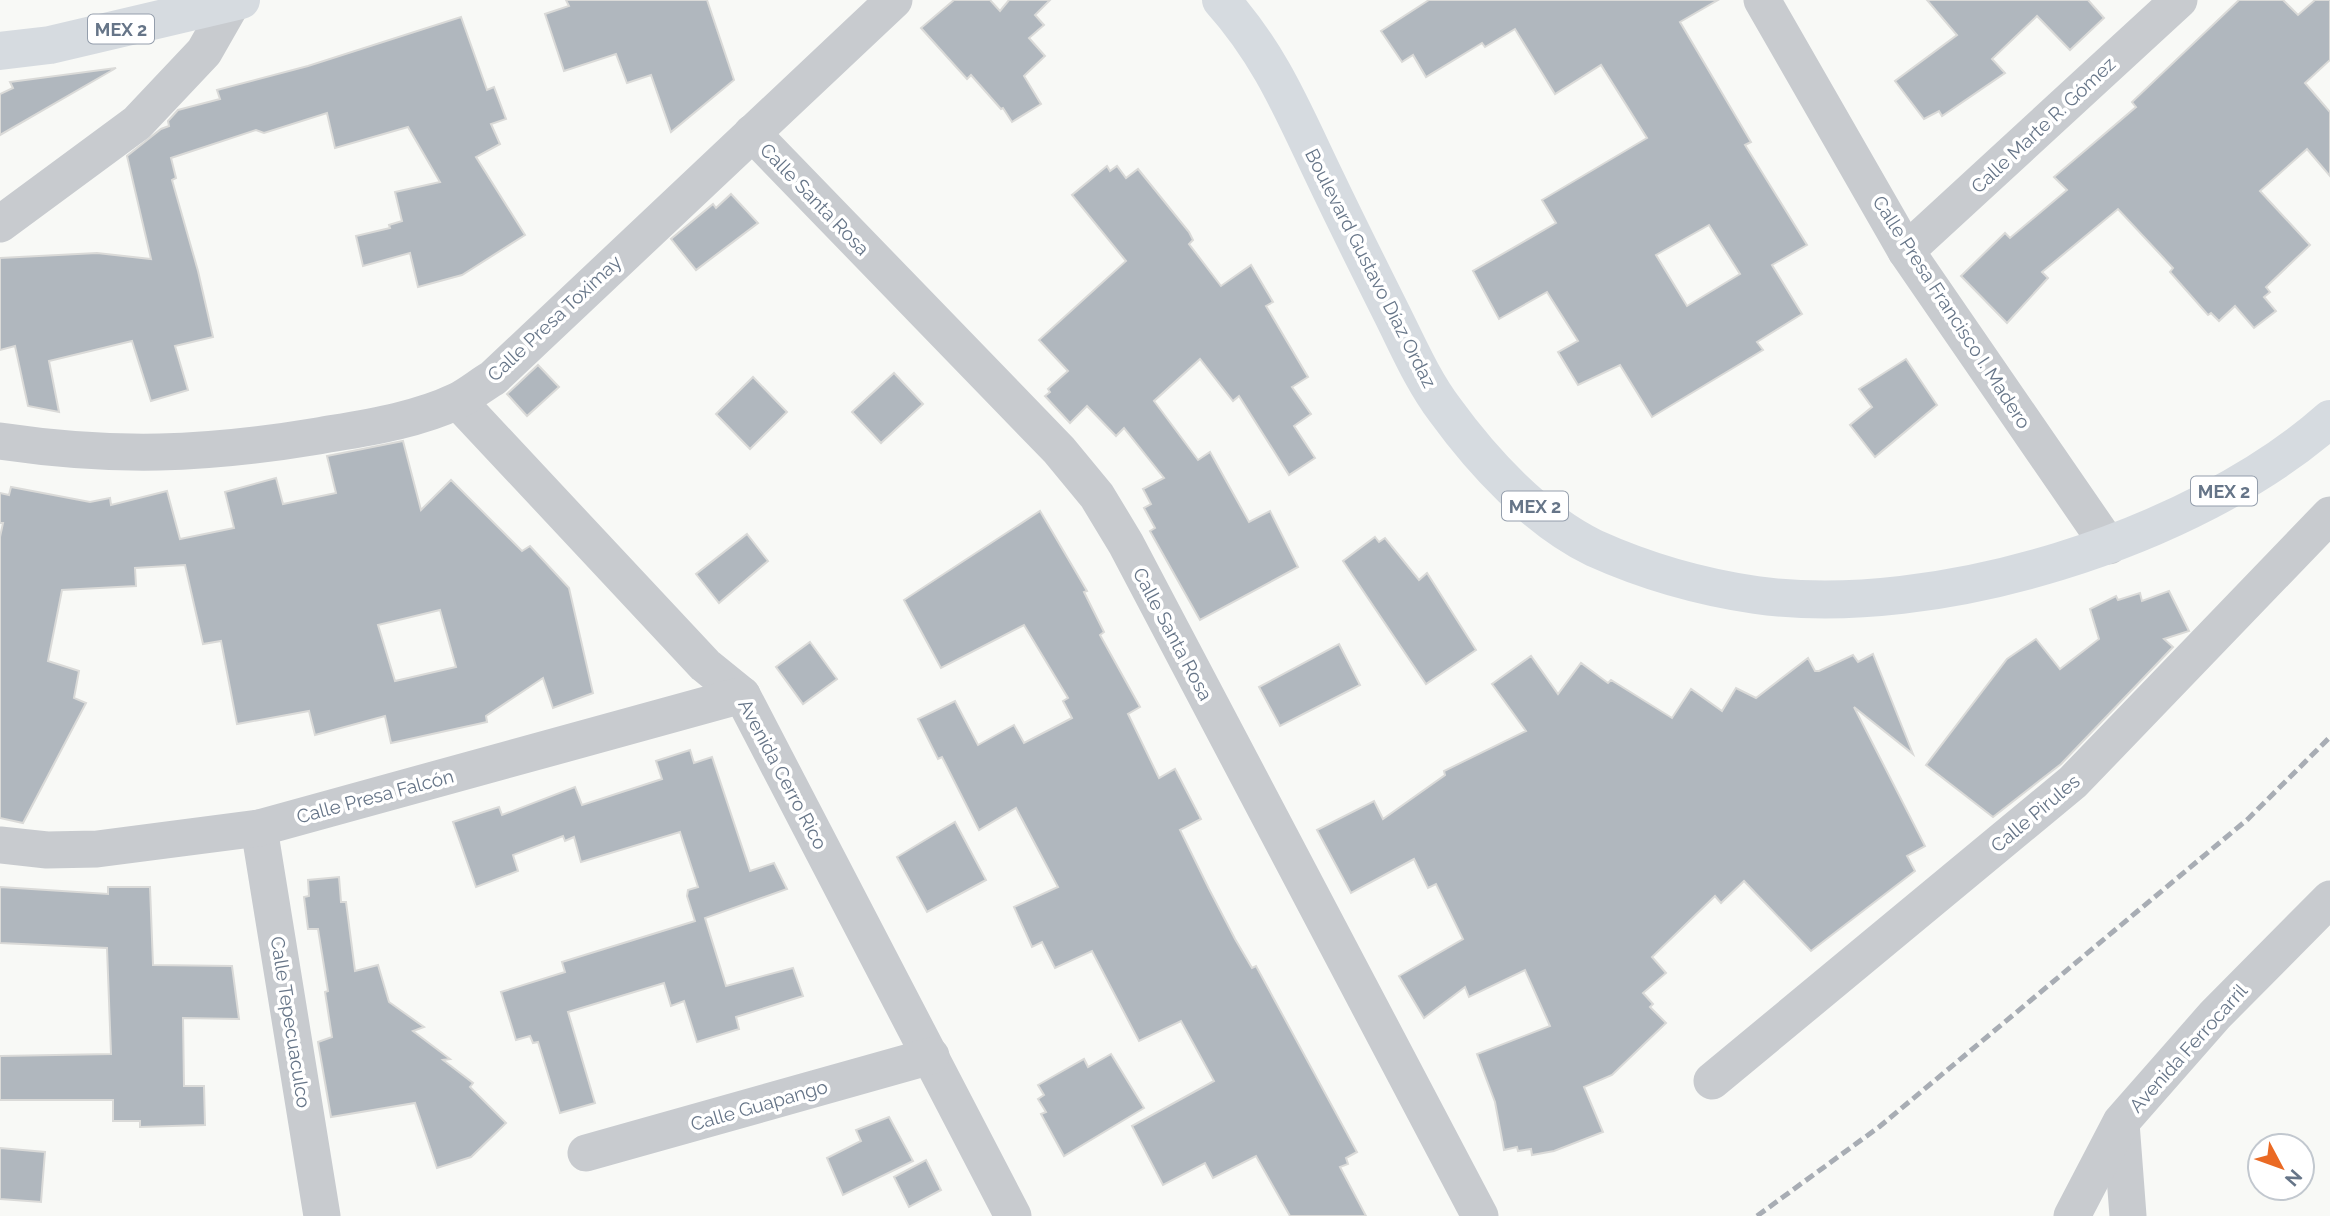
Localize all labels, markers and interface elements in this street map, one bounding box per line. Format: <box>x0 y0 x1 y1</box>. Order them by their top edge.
road number: MEX 2 <box>88 15 154 44</box>
street label: Calle Marte R. Gómez <box>1966 52 2120 198</box>
street label: Calle Santa Rosa <box>756 138 874 260</box>
street label: Boulevard Gustavo Díaz Ordaz <box>1301 145 1441 391</box>
street label: Calle Presa Francisco I. Madero <box>1868 192 2036 432</box>
street label: Calle Presa Toximay <box>483 250 625 386</box>
road number: MEX 2 <box>2191 476 2257 505</box>
road number: MEX 2 <box>1502 492 1568 520</box>
street label: Calle Santa Rosa <box>1129 564 1217 704</box>
street label: Avenida Cerro Rico <box>734 695 832 853</box>
street label: Calle Presa Falcón <box>294 764 456 828</box>
street label: Calle Pirules <box>1986 769 2084 857</box>
street label: Calle Tepecuaculco <box>267 935 315 1109</box>
street label: Avenida Ferrocarril <box>2125 979 2252 1117</box>
street label: Calle Guapango <box>688 1075 830 1135</box>
north arrow <box>2246 1132 2316 1202</box>
text: N <box>2281 1165 2307 1191</box>

